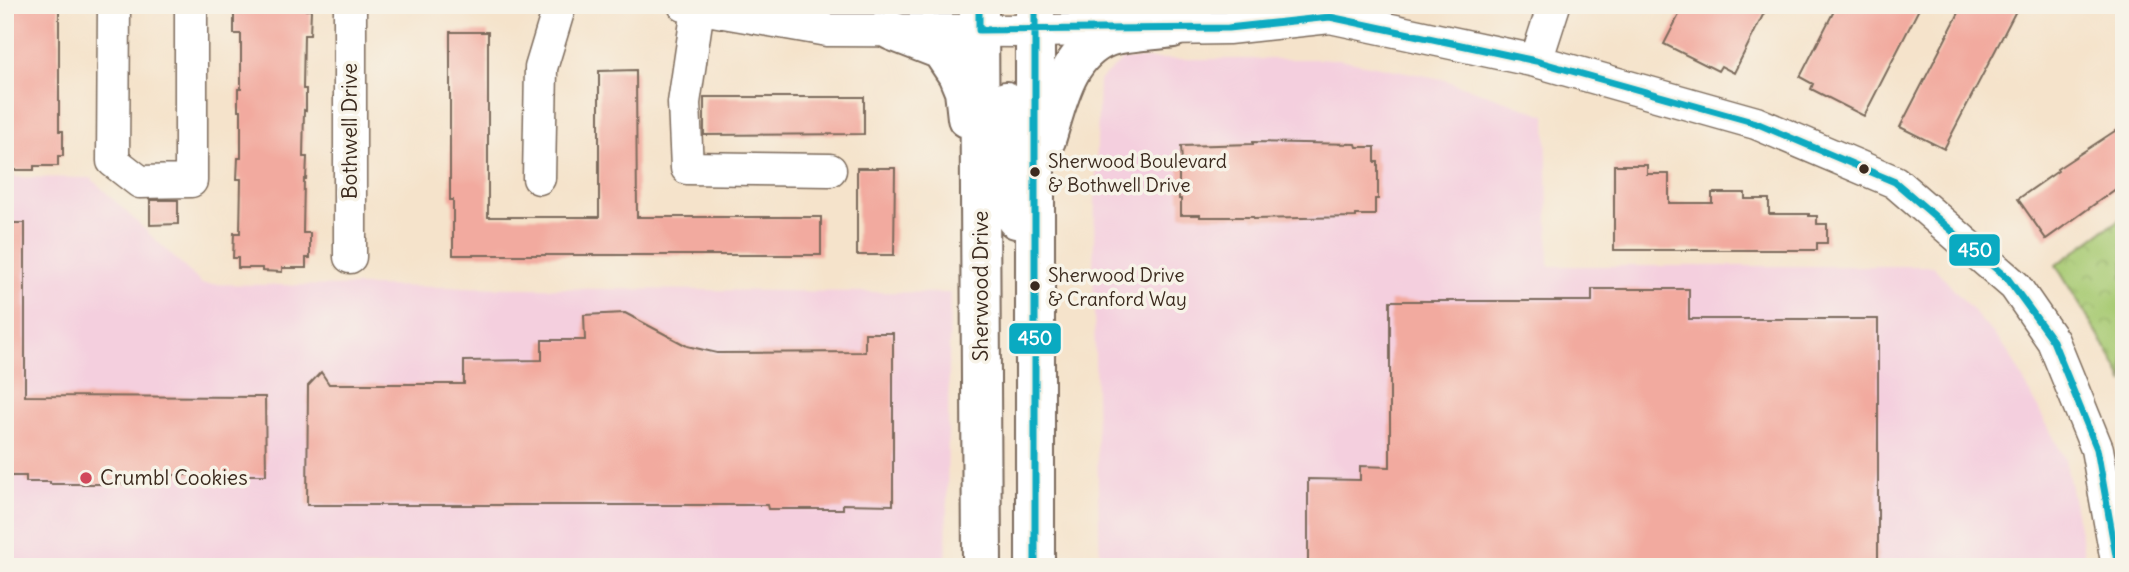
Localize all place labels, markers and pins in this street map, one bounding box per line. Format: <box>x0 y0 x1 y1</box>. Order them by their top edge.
place label: Sherwood Boulevard & Bothwell Drive <box>1048 149 1227 197</box>
unlabelled marker <box>1857 162 1871 176</box>
marker: Sherwood Boulevard & Bothwell Drive <box>1028 165 1042 179</box>
place label: Sherwood Drive & Cranford Way <box>1048 263 1187 311</box>
marker: Sherwood Drive & Cranford Way <box>1028 279 1042 293</box>
place label: Crumbl Cookies <box>100 464 248 491</box>
marker: Crumbl Cookies <box>78 470 94 486</box>

